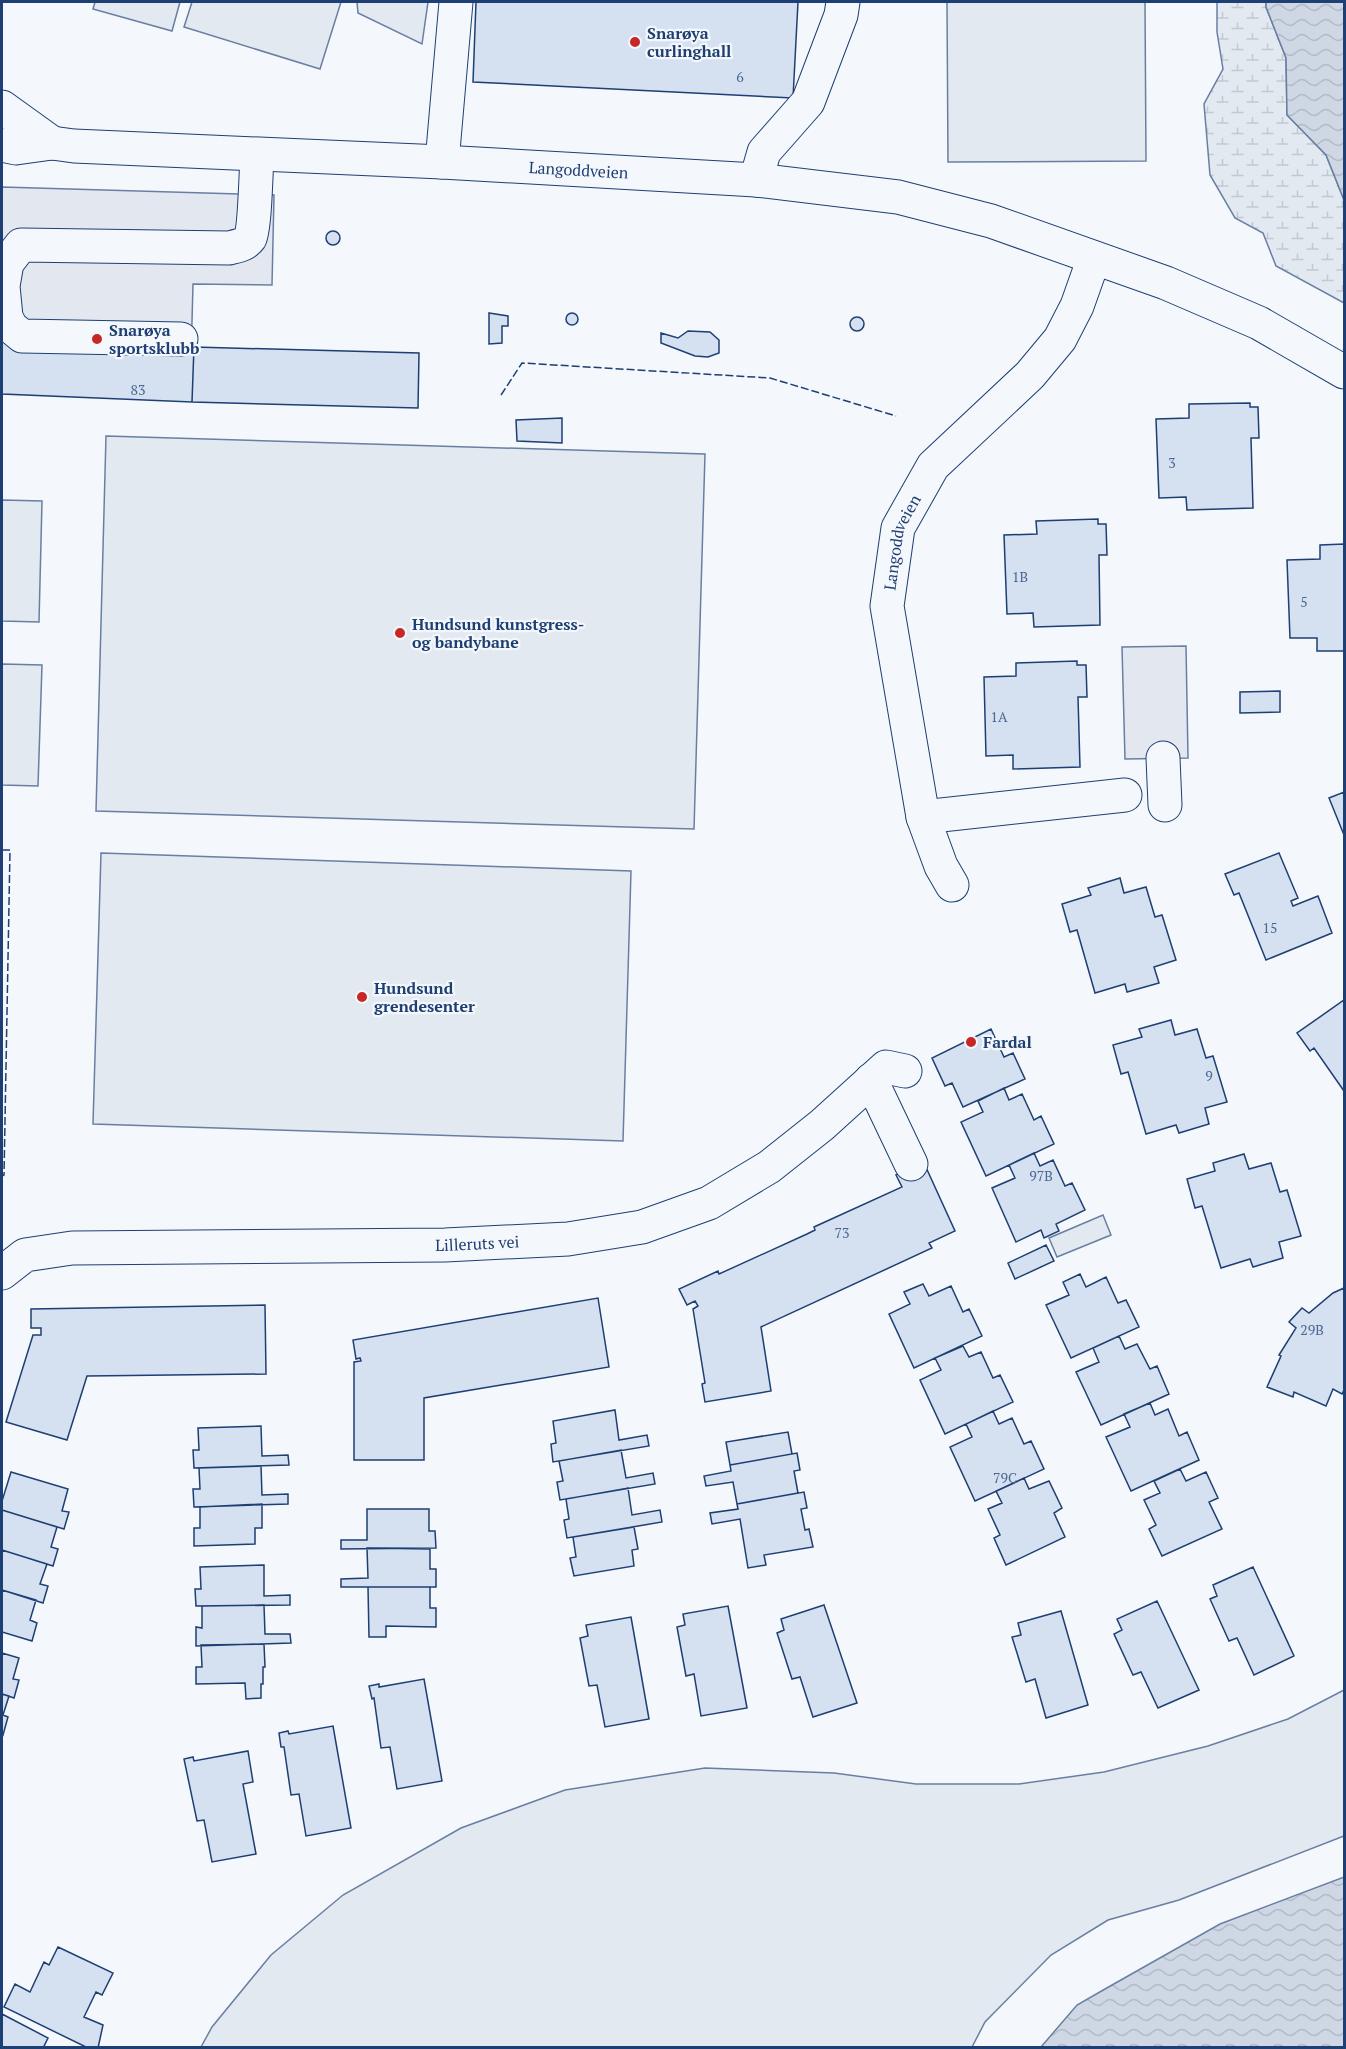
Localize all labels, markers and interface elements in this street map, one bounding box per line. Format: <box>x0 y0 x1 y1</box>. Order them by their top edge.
place label: Snarøya curlinghall <box>647 22 731 62</box>
marker: Snarøya curlinghall <box>628 35 642 49</box>
house number: 6 <box>736 67 744 86</box>
street label: Langoddveien <box>528 156 629 184</box>
place label: Snarøya sportsklubb <box>109 319 199 359</box>
marker: Snarøya sportsklubb <box>90 332 104 346</box>
house number: 83 <box>131 380 145 399</box>
house number: 3 <box>1168 453 1176 472</box>
street label: Langoddveien <box>878 490 926 592</box>
house number: 1B <box>1012 567 1028 586</box>
house number: 5 <box>1300 592 1308 611</box>
place label: Hundsund kunstgress- og bandybane <box>412 613 584 653</box>
marker: Hundsund kunstgress- og bandybane <box>393 626 407 640</box>
house number: 1A <box>990 707 1008 726</box>
house number: 15 <box>1263 918 1277 937</box>
place label: Hundsund grendesenter <box>374 977 475 1017</box>
marker: Hundsund grendesenter <box>355 990 369 1004</box>
place label: Fardal <box>983 1031 1032 1053</box>
marker: Fardal <box>964 1035 978 1049</box>
house number: 9 <box>1205 1066 1213 1085</box>
house number: 97B <box>1029 1166 1053 1185</box>
house number: 73 <box>835 1223 849 1242</box>
street label: Lilleruts vei <box>435 1230 520 1256</box>
house number: 29B <box>1300 1320 1324 1339</box>
house number: 79C <box>993 1468 1017 1487</box>

